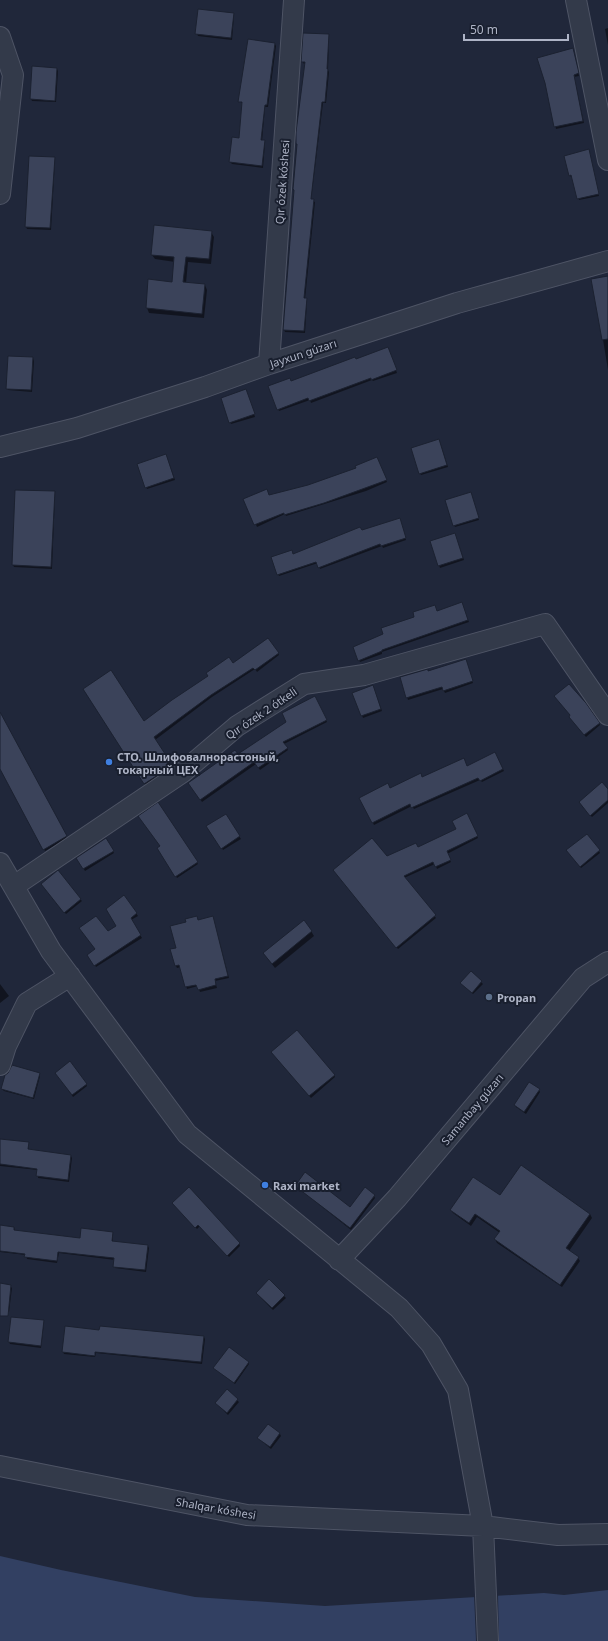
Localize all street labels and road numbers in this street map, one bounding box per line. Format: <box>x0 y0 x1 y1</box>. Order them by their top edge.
street label: Qır ózek kóshesi <box>272 139 292 225</box>
street label: Jayxun gúzarı <box>267 335 338 371</box>
street label: Qır ózek 2 ótkeli <box>222 684 300 742</box>
street label: Samanbay gúzarı <box>438 1070 506 1148</box>
street label: Shalqar kóshesi <box>175 1494 257 1522</box>

